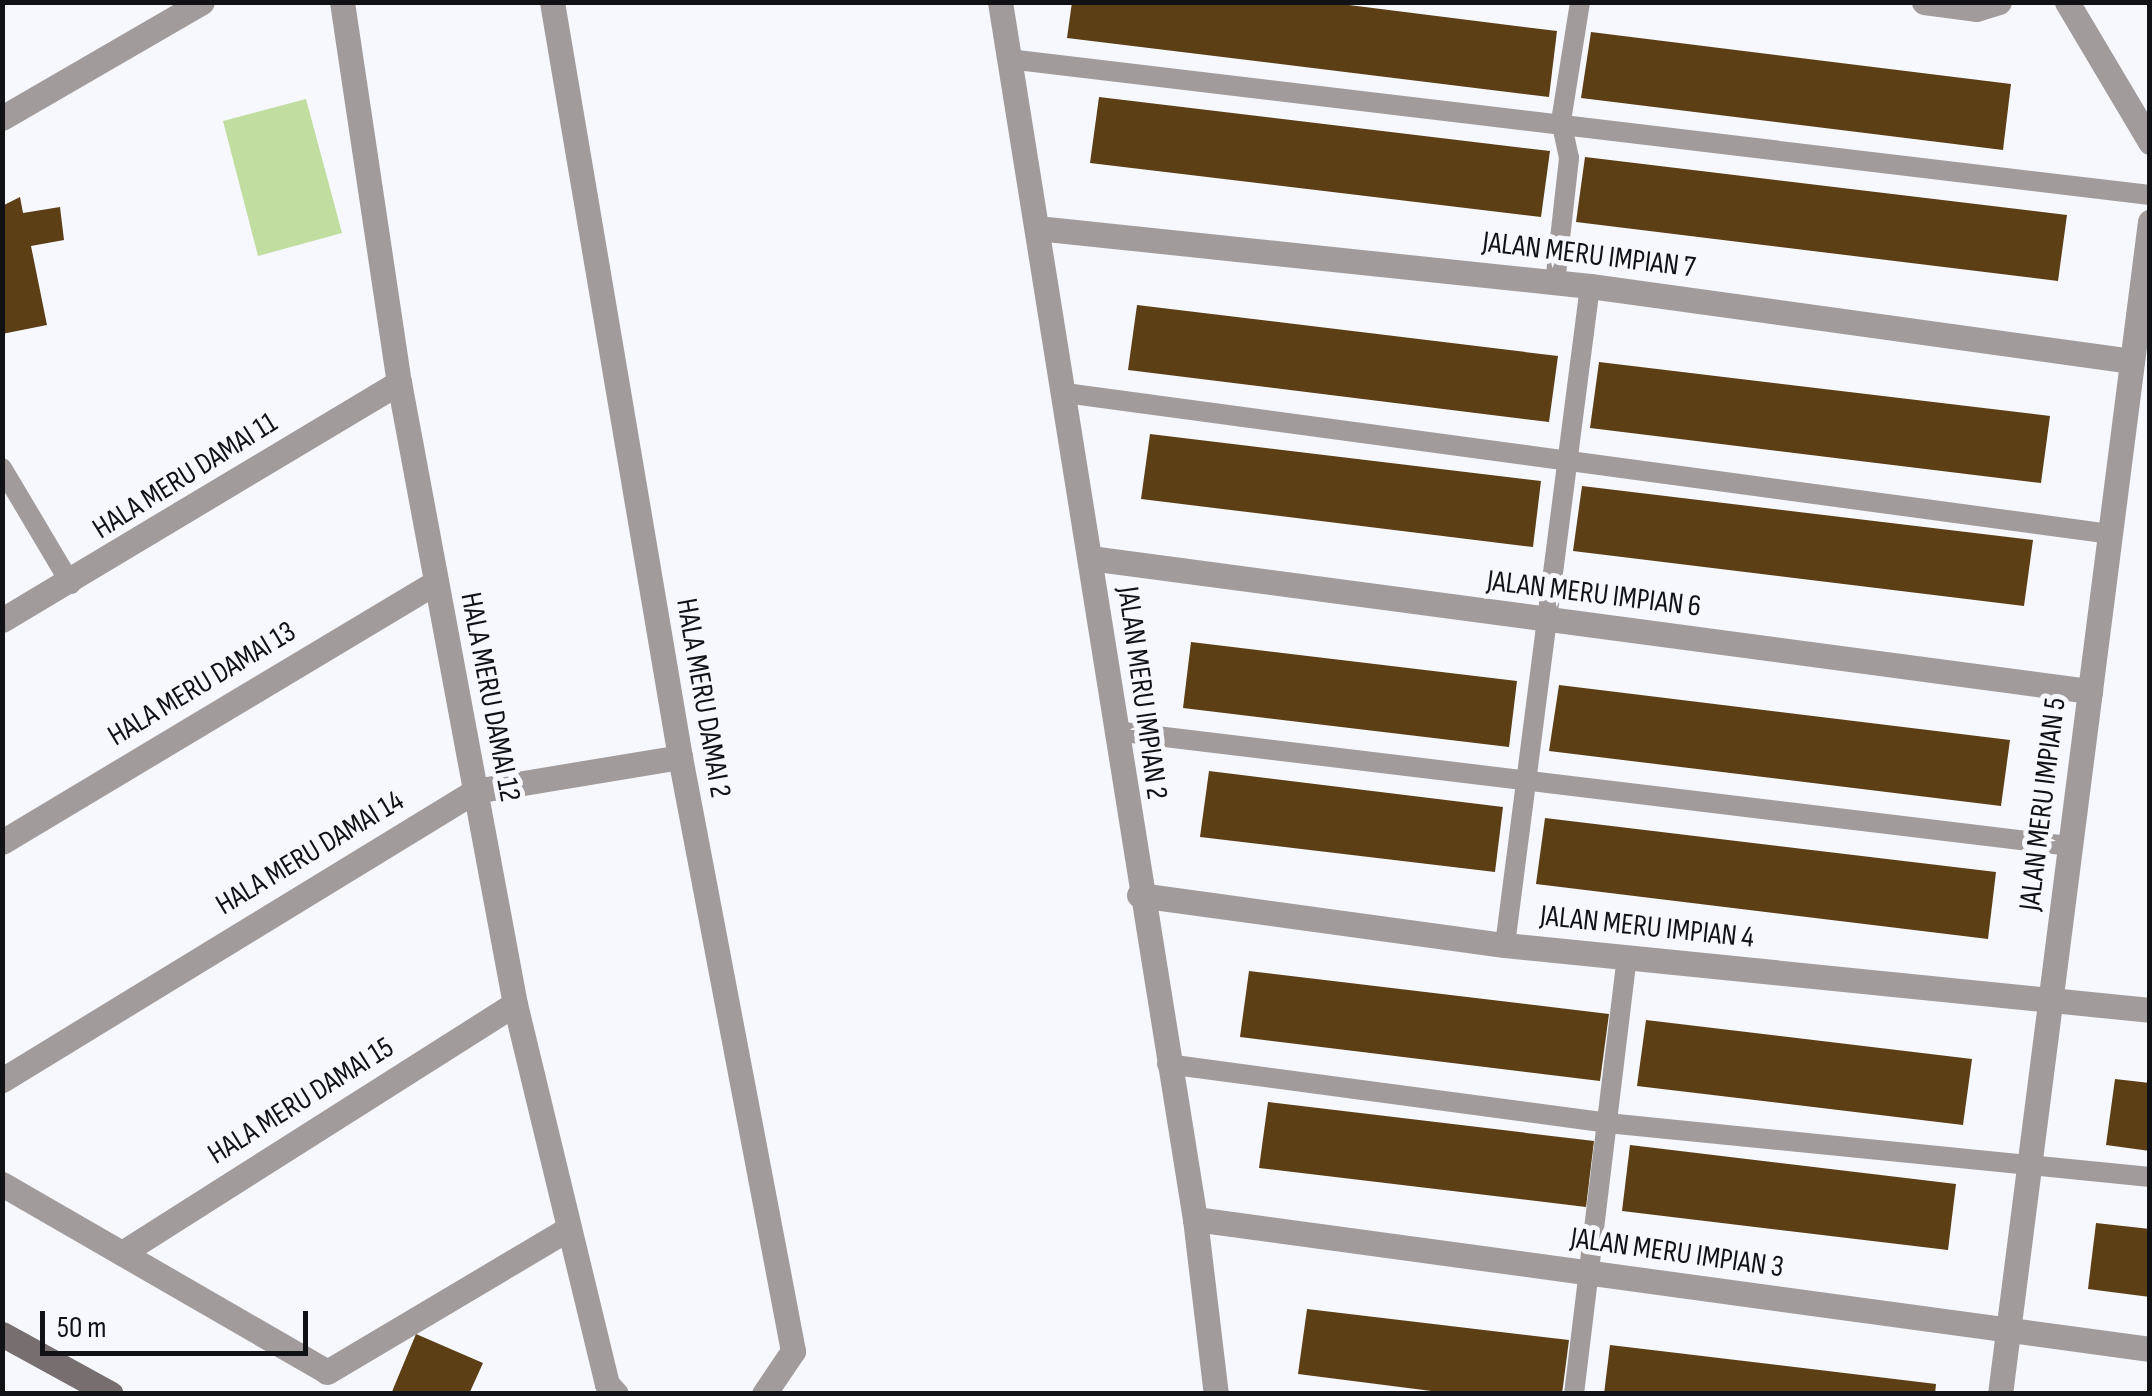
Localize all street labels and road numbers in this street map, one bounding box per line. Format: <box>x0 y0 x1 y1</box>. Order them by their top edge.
street label: JALAN MERU IMPIAN 7 <box>1480 224 1698 286</box>
street label: HALA MERU DAMAI 11 <box>86 405 284 547</box>
street label: JALAN MERU IMPIAN 6 <box>1485 563 1703 625</box>
street label: JALAN MERU IMPIAN 2 <box>1109 584 1175 802</box>
street label: HALA MERU DAMAI 12 <box>452 589 528 805</box>
street label: HALA MERU DAMAI 2 <box>668 596 738 800</box>
street label: HALA MERU DAMAI 13 <box>102 614 302 754</box>
street label: JALAN MERU IMPIAN 5 <box>2012 695 2074 913</box>
street label: HALA MERU DAMAI 14 <box>210 783 410 923</box>
street label: JALAN MERU IMPIAN 4 <box>1538 898 1756 956</box>
street label: HALA MERU DAMAI 15 <box>202 1030 400 1172</box>
street label: JALAN MERU IMPIAN 3 <box>1568 1220 1786 1286</box>

